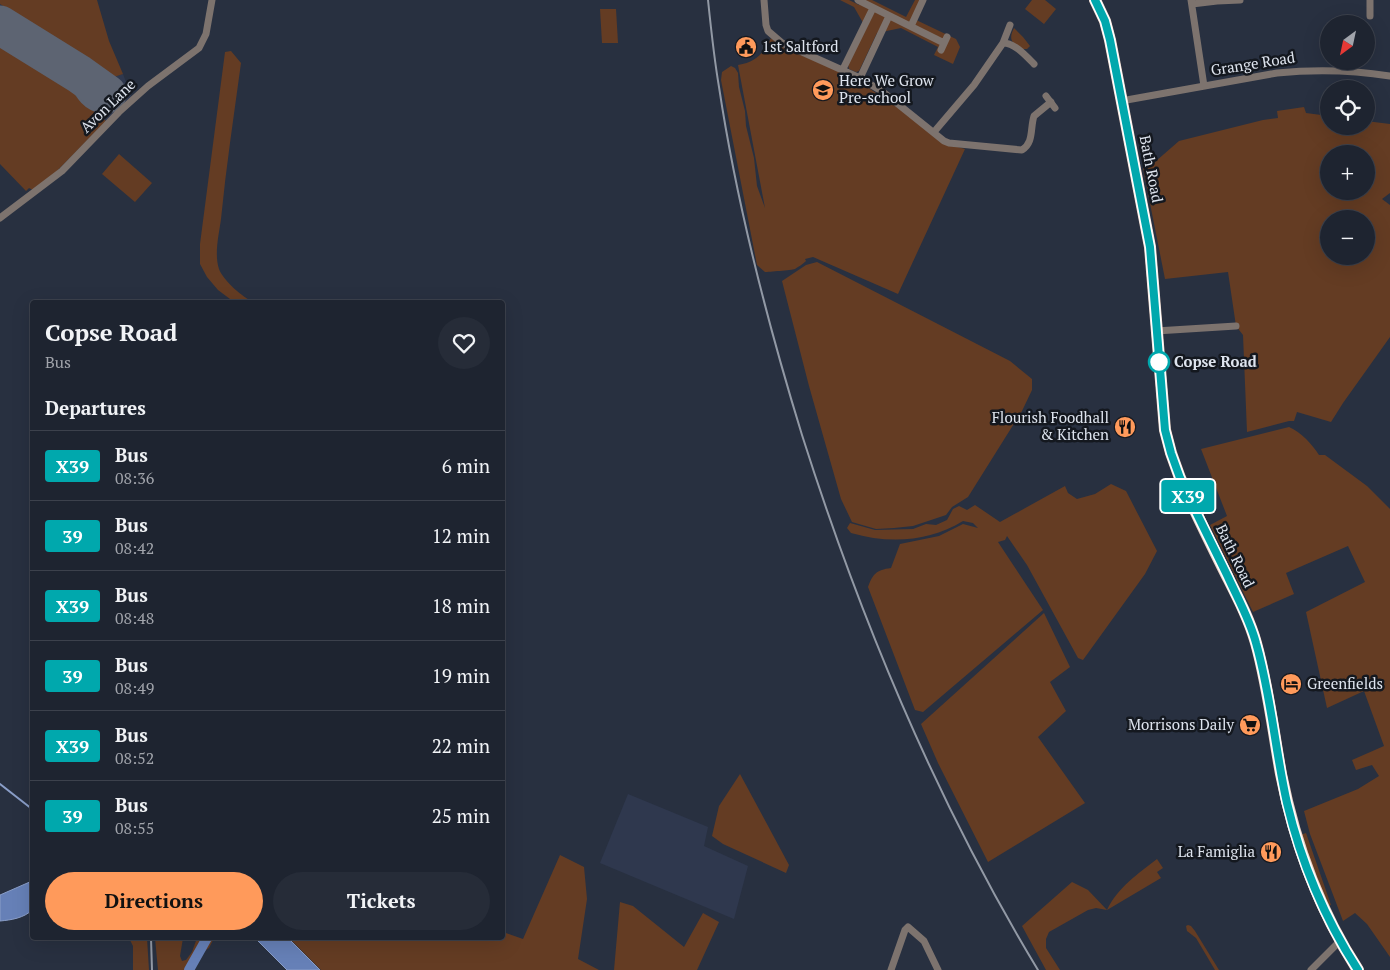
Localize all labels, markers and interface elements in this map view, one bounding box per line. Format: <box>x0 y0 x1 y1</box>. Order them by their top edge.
north arrow <box>1320 15 1375 70</box>
map controls <box>1320 15 1375 265</box>
public building icon: 1st Saltford <box>734 35 758 59</box>
place label: 1st Saltford <box>762 36 839 56</box>
street label: Grange Road <box>1209 46 1296 80</box>
place label: Here We Grow Pre-school <box>839 70 935 107</box>
street label: Avon Lane <box>75 74 139 137</box>
school or university icon: Here We Grow Pre-school <box>811 78 835 102</box>
button: locate <box>1320 80 1375 135</box>
street label: Bath Road <box>1136 133 1168 204</box>
button: + <box>1320 145 1375 200</box>
button: − <box>1320 210 1375 265</box>
text: Copse Road <box>45 316 177 348</box>
button: heart <box>438 317 490 369</box>
text: Bus <box>45 351 71 373</box>
marker: Copse Road <box>1148 351 1170 373</box>
place label: Copse Road <box>1174 351 1257 371</box>
text: Departures <box>45 395 146 420</box>
place label: Flourish Foodhall & Kitchen <box>992 407 1109 444</box>
restaurant icon: Flourish Foodhall & Kitchen <box>1113 415 1137 439</box>
text: Bus <box>115 442 148 467</box>
text: 6 min <box>442 453 490 478</box>
text: X39 <box>56 454 89 478</box>
text: 08:36 <box>115 467 154 489</box>
line badge: X39 <box>1159 480 1217 512</box>
text: X39 <box>1171 484 1205 508</box>
text: Bus <box>115 512 148 537</box>
street label: Bath Road <box>1212 520 1260 591</box>
text: 12 min <box>432 523 490 548</box>
text: 39 <box>62 524 83 548</box>
text: 08:42 <box>115 537 154 559</box>
text: Bus <box>115 582 148 607</box>
text: 18 min <box>432 593 490 618</box>
text: X39 <box>56 594 89 618</box>
text: 08:48 <box>115 607 154 629</box>
text: Bus <box>115 652 148 677</box>
text: 19 min <box>432 663 490 688</box>
text: 39 <box>62 664 83 688</box>
hotel icon: Greenfields <box>1279 672 1303 696</box>
place label: Greenfields <box>1307 673 1383 693</box>
text: 08:49 <box>115 677 154 699</box>
supermarket icon: Morrisons Daily <box>1238 713 1262 737</box>
place label: Morrisons Daily <box>1128 714 1234 734</box>
text: Bus <box>115 722 148 747</box>
text: 22 min <box>432 733 490 758</box>
text: X39 <box>56 734 89 758</box>
text: 08:52 <box>115 747 154 769</box>
text: Bus <box>115 792 148 817</box>
text: 25 min <box>432 803 490 828</box>
text: 39 <box>62 804 83 828</box>
text: 08:55 <box>115 817 154 839</box>
restaurant icon: La Famiglia <box>1259 840 1283 864</box>
place label: La Famiglia <box>1178 841 1255 861</box>
button: Directions <box>45 872 263 930</box>
button: Tickets <box>273 872 490 930</box>

